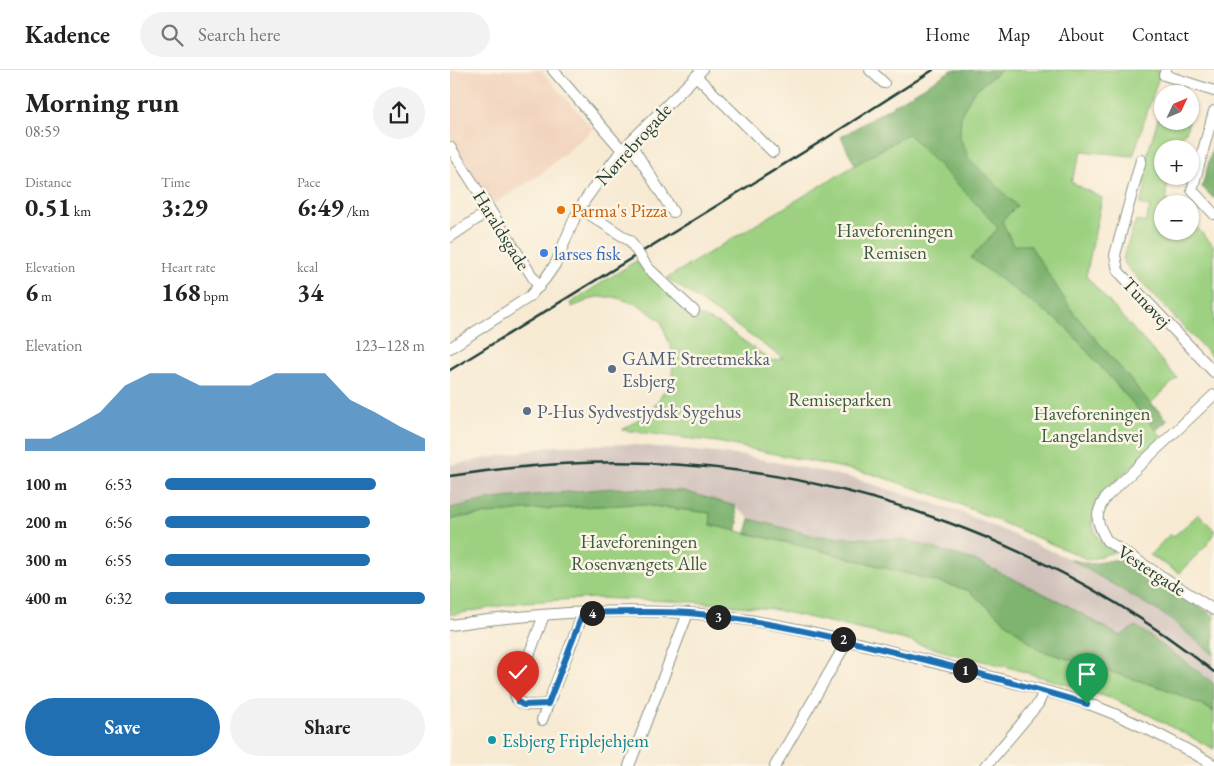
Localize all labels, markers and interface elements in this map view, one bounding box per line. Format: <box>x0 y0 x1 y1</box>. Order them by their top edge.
search box <box>140 12 490 57</box>
text: Kadence <box>25 19 110 50</box>
icon: search <box>158 21 186 49</box>
text: Search here <box>198 22 281 47</box>
text: Home <box>925 23 970 46</box>
text: Map <box>998 23 1030 46</box>
text: About <box>1058 23 1104 46</box>
text: Contact <box>1132 23 1189 46</box>
text: Morning run <box>25 84 179 120</box>
north arrow <box>1154 85 1199 130</box>
map controls <box>1154 85 1199 240</box>
button: share <box>373 87 425 139</box>
street label: Nørrebrogade <box>590 98 677 191</box>
text: 08:59 <box>25 121 60 142</box>
button: + <box>1154 140 1199 185</box>
text: Distance <box>25 173 72 191</box>
text: Time <box>161 173 190 191</box>
text: Pace <box>297 173 321 191</box>
street label: Haraldsgade <box>467 185 536 275</box>
text: 0.51 <box>25 191 71 223</box>
text: 3:29 <box>161 191 208 223</box>
text: 6:49 <box>297 191 344 223</box>
button: − <box>1154 195 1199 240</box>
place label: Parma's Pizza <box>571 198 668 223</box>
text: km <box>71 202 91 220</box>
text: /km <box>344 202 370 220</box>
marker: Parma's Pizza <box>555 204 567 216</box>
park label: Haveforeningen Remisen <box>836 218 954 265</box>
place label: larses fisk <box>554 241 622 266</box>
marker: larses fisk <box>538 247 550 259</box>
text: Elevation <box>25 258 75 276</box>
text: Heart rate <box>161 258 215 276</box>
text: kcal <box>297 258 318 276</box>
street label: Tunøvej <box>1117 271 1177 333</box>
text: 6 <box>25 276 38 308</box>
text: 168 <box>161 276 201 308</box>
text: 34 <box>297 276 323 308</box>
text: m <box>38 287 52 305</box>
text: bpm <box>201 287 229 305</box>
text: Elevation <box>25 335 83 356</box>
text: 123–128 m <box>354 335 425 356</box>
place label: GAME Streetmekka Esbjerg <box>622 346 770 393</box>
marker: GAME Streetmekka Esbjerg <box>606 363 618 375</box>
park label: Remiseparken <box>788 387 892 412</box>
place label: P-Hus Sydvestjydsk Sygehus <box>537 399 741 424</box>
park label: Haveforeningen Langelandsvej <box>1033 401 1151 448</box>
marker: P-Hus Sydvestjydsk Sygehus <box>521 405 533 417</box>
text: 100 m <box>25 474 67 495</box>
text: 6:53 <box>105 474 132 495</box>
text: 200 m <box>25 512 67 533</box>
text: 6:56 <box>105 512 132 533</box>
park label: Haveforeningen Rosenvængets Alle <box>571 529 707 576</box>
street label: Vestergade <box>1113 539 1191 602</box>
text: 300 m <box>25 550 67 571</box>
text: 6:55 <box>105 550 132 571</box>
text: 400 m <box>25 588 67 609</box>
text: 6:32 <box>105 588 132 609</box>
pin: 4 <box>580 600 604 626</box>
text: 4 <box>589 604 596 622</box>
pin: 3 <box>706 604 730 630</box>
text: 3 <box>715 608 722 626</box>
pin: 2 <box>830 626 856 652</box>
text: 2 <box>840 630 847 648</box>
pin <box>497 651 539 702</box>
pin <box>1066 653 1108 704</box>
icon: check <box>504 658 532 686</box>
pin: 1 <box>952 658 978 682</box>
icon: arrive <box>1073 660 1101 688</box>
text: 1 <box>962 661 969 679</box>
button: Save <box>25 698 220 756</box>
button: Share <box>230 698 425 756</box>
place label: Esbjerg Friplejehjem <box>502 728 649 753</box>
marker: Esbjerg Friplejehjem <box>486 734 498 746</box>

